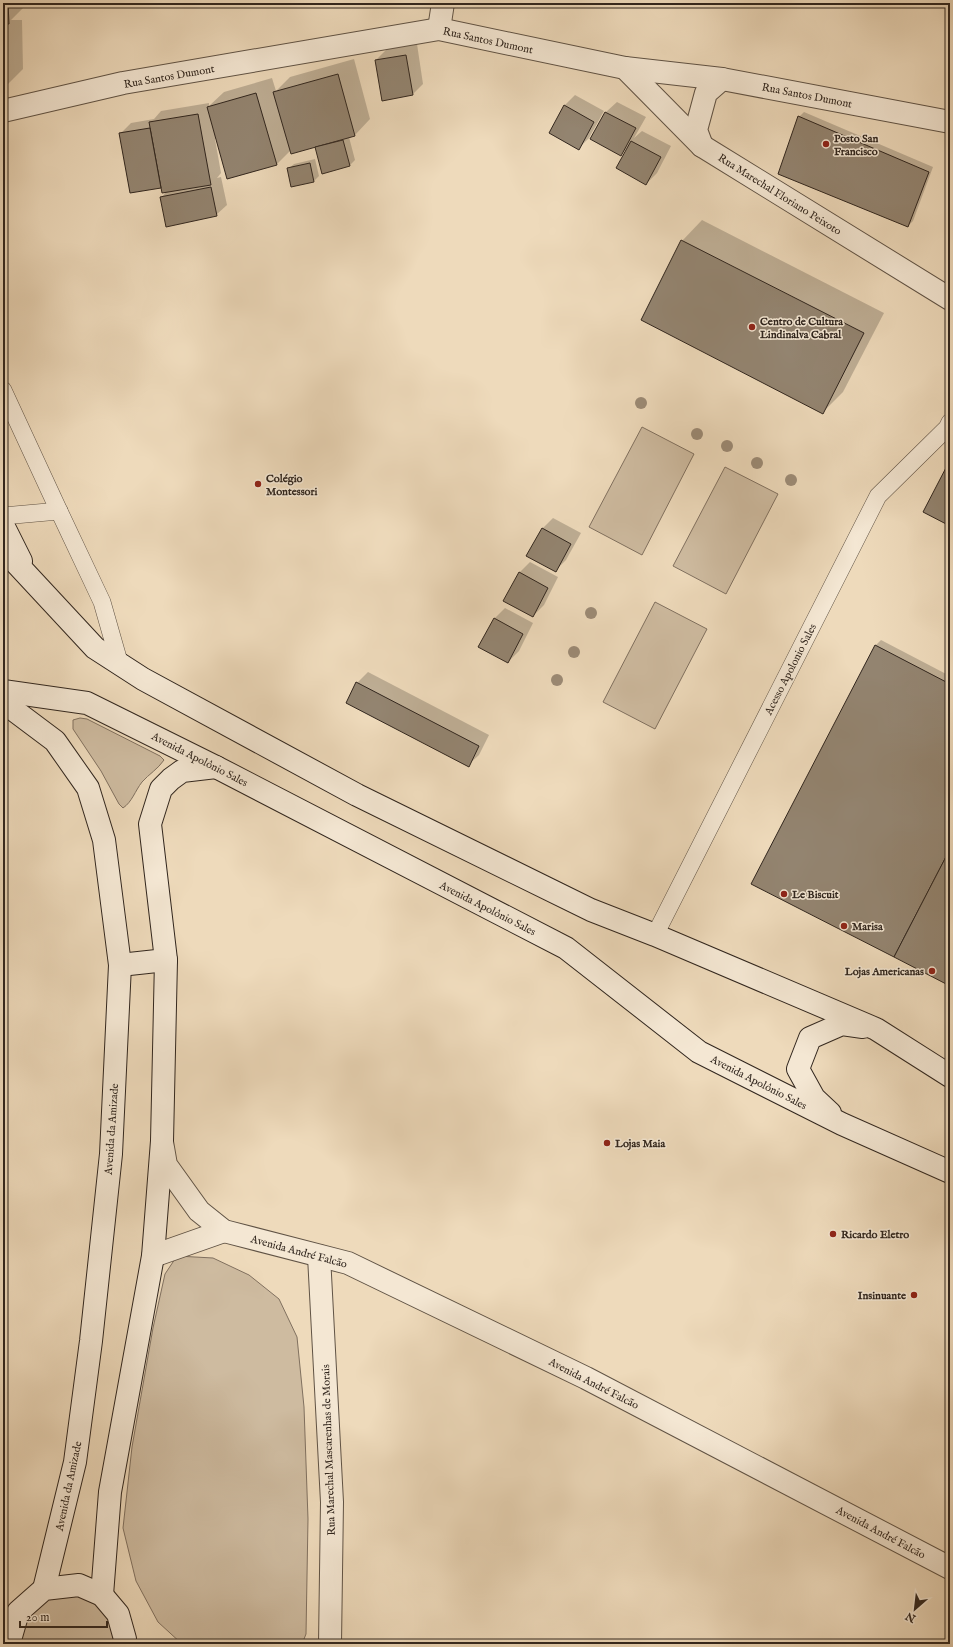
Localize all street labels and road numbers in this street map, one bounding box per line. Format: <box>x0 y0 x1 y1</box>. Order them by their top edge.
street label: Rua Santos Dumont <box>441 25 534 57</box>
street label: Rua Santos Dumont <box>123 62 216 92</box>
street label: Rua Santos Dumont <box>760 80 853 112</box>
street label: Rua Marechal Floriano Peixoto <box>715 151 844 239</box>
street label: Acesso Apolonio Sales <box>761 621 820 718</box>
street label: Avenida Apolônio Sales <box>148 729 250 790</box>
street label: Avenida Apolônio Sales <box>436 878 538 939</box>
street label: Avenida Apolônio Sales <box>707 1052 809 1113</box>
street label: Avenida da Amizade <box>102 1083 122 1176</box>
street label: Avenida André Falcão <box>248 1232 349 1272</box>
street label: Avenida André Falcão <box>545 1355 641 1413</box>
street label: Rua Marechal Mascarenhas de Morais <box>319 1364 339 1536</box>
street label: Avenida da Amizade <box>52 1440 85 1533</box>
street label: Avenida André Falcão <box>832 1503 928 1562</box>

